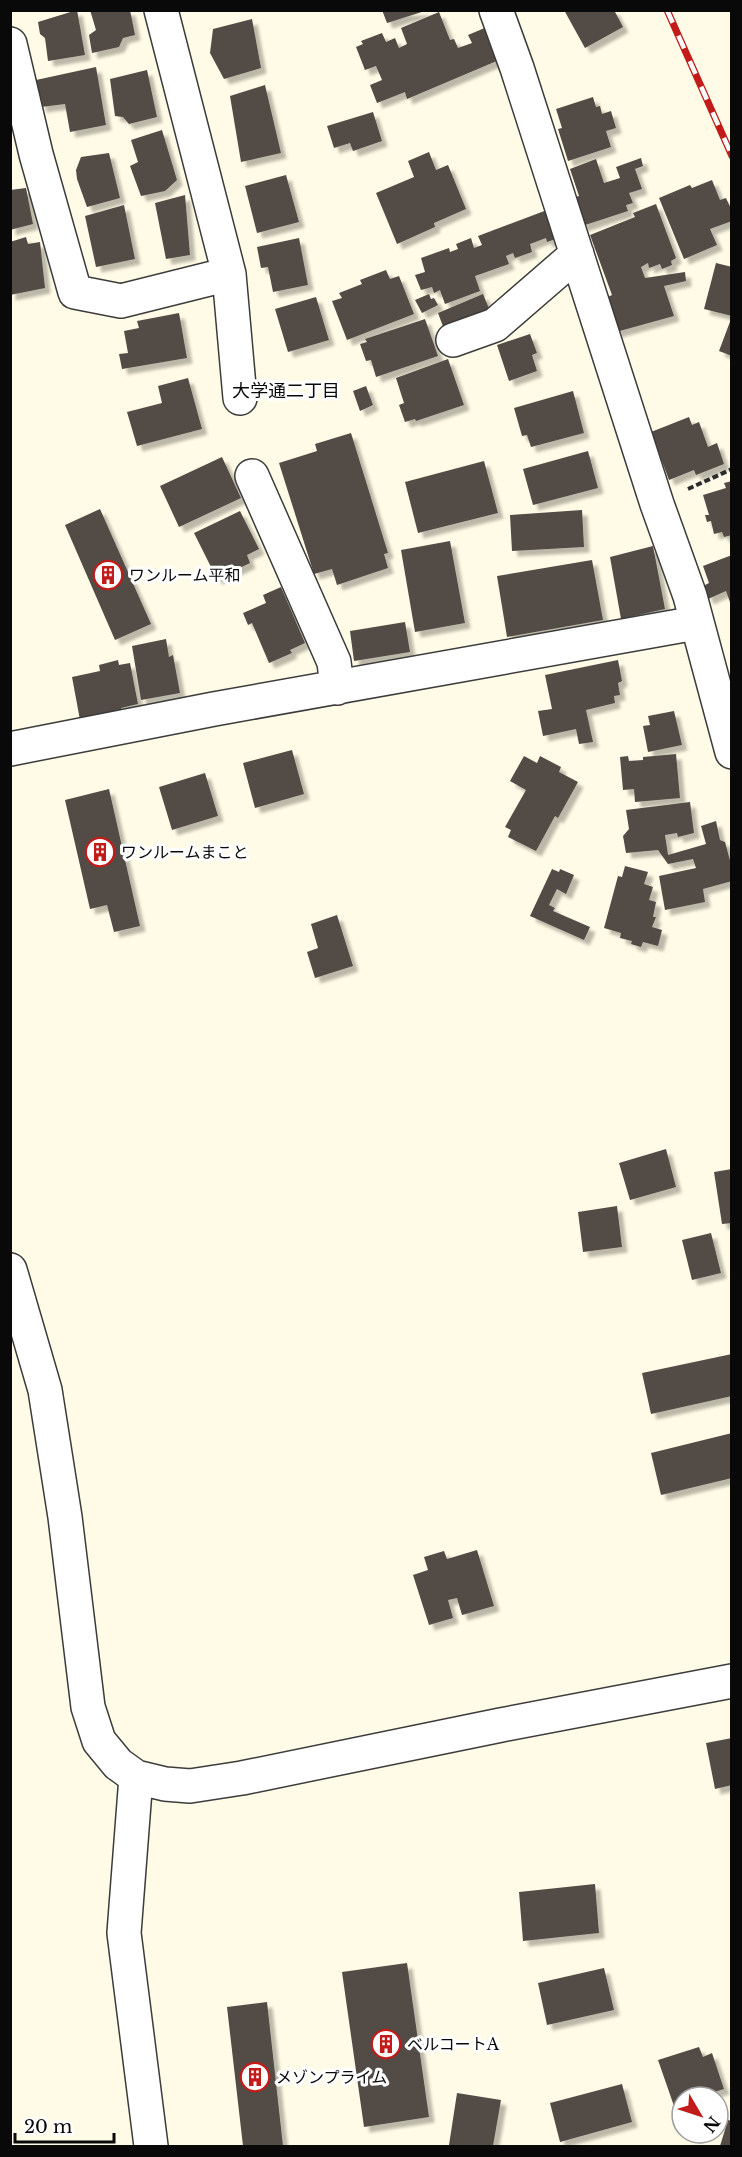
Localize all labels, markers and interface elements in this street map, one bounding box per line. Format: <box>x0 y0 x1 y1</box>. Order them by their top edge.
district label: 大学通二丁目 <box>232 380 340 402</box>
building icon: ワンルーム平和 <box>92 559 124 591</box>
place label: ワンルーム平和 <box>129 565 241 585</box>
building icon: ワンルームまこと <box>84 836 116 868</box>
place label: ワンルームまこと <box>121 842 249 862</box>
building icon: ベルコートA <box>370 2028 402 2060</box>
place label: ベルコートA <box>407 2034 500 2054</box>
building icon: メゾンプライム <box>239 2061 271 2093</box>
place label: メゾンプライム <box>276 2067 387 2087</box>
north arrow <box>670 2085 730 2145</box>
scale bar <box>15 2106 114 2144</box>
text: N <box>699 2112 724 2137</box>
text: 20 m <box>24 2116 72 2138</box>

